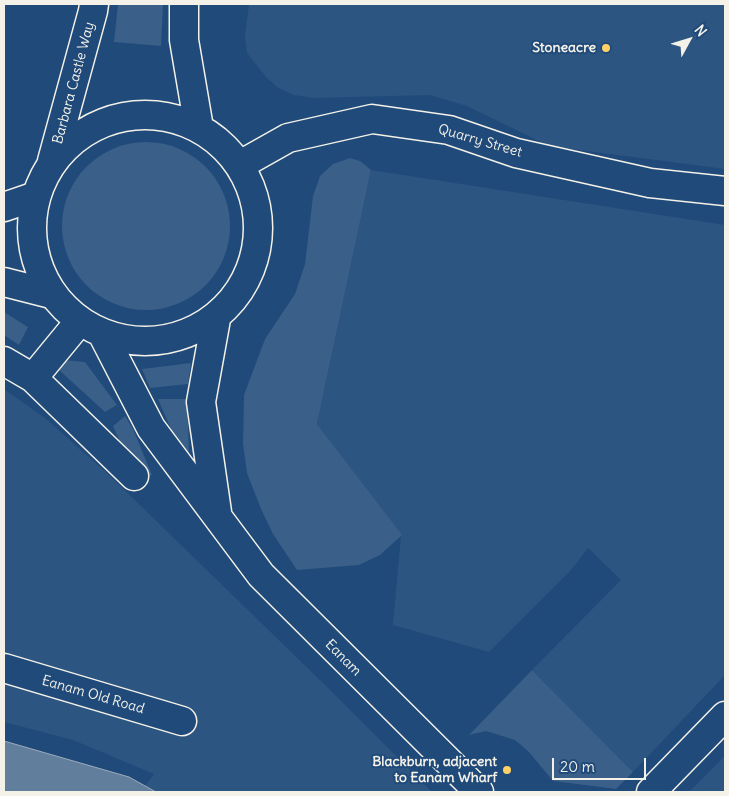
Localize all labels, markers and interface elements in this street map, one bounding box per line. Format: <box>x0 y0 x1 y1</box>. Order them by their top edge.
north arrow <box>664 15 714 65</box>
street label: Barbara Castle Way <box>50 20 98 146</box>
text: N <box>691 21 711 40</box>
place label: Stoneacre <box>532 40 596 56</box>
marker: Stoneacre <box>600 42 612 54</box>
street label: Quarry Street <box>436 121 524 161</box>
street label: Eanam <box>321 636 365 680</box>
street label: Eanam Old Road <box>40 672 146 718</box>
scale bar <box>554 748 648 780</box>
place label: Blackburn, adjacent to Eanam Wharf <box>372 754 497 786</box>
text: 20 m <box>560 757 595 776</box>
marker: Blackburn, adjacent to Eanam Wharf <box>501 764 513 776</box>

